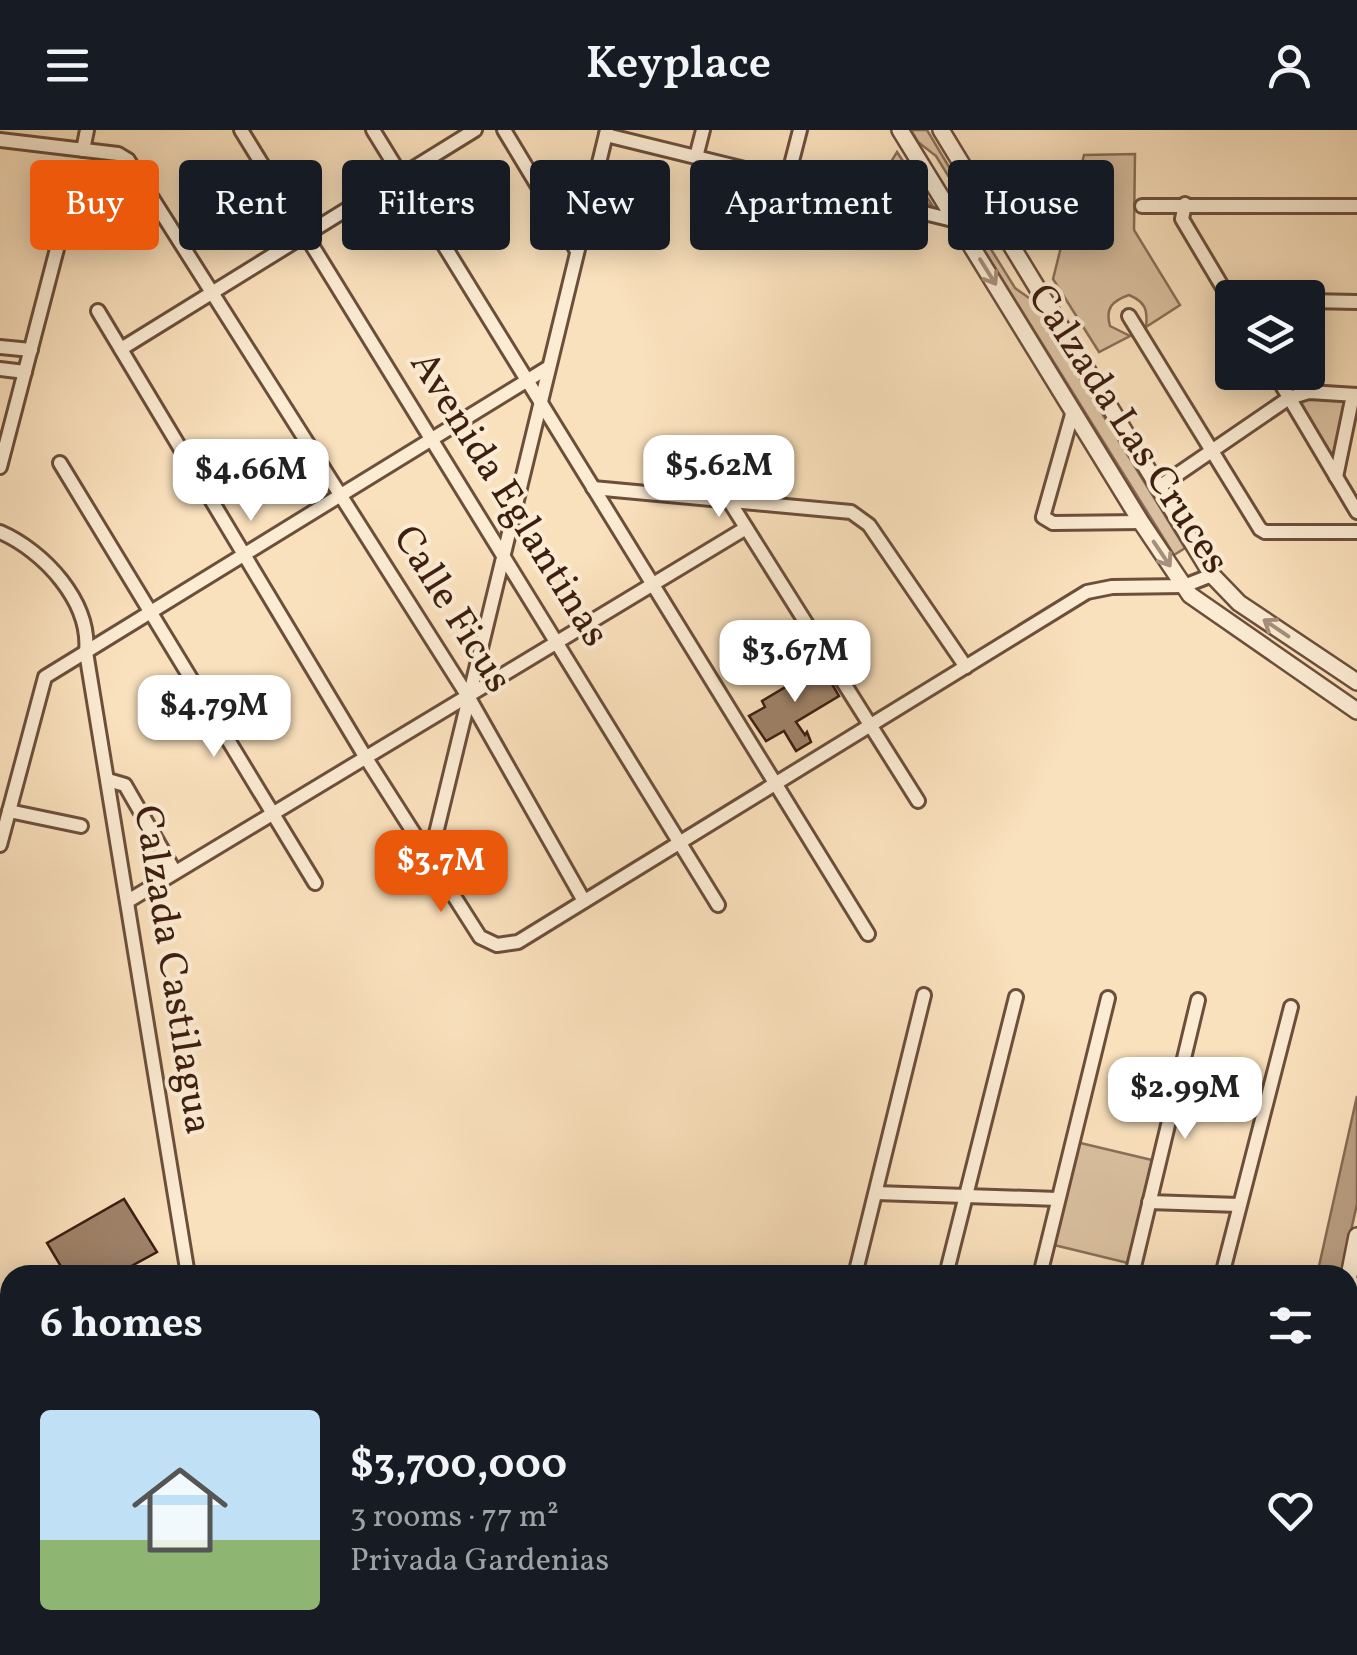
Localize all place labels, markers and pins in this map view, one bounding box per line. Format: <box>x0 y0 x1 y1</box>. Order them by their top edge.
pin: $5.62M <box>638 435 800 520</box>
pin: $4.66M <box>170 439 332 524</box>
pin: $3.67M <box>714 620 876 705</box>
pin: $4.79M <box>133 675 295 760</box>
pin: $3.7M <box>371 830 511 915</box>
pin: $2.99M <box>1104 1057 1266 1142</box>

